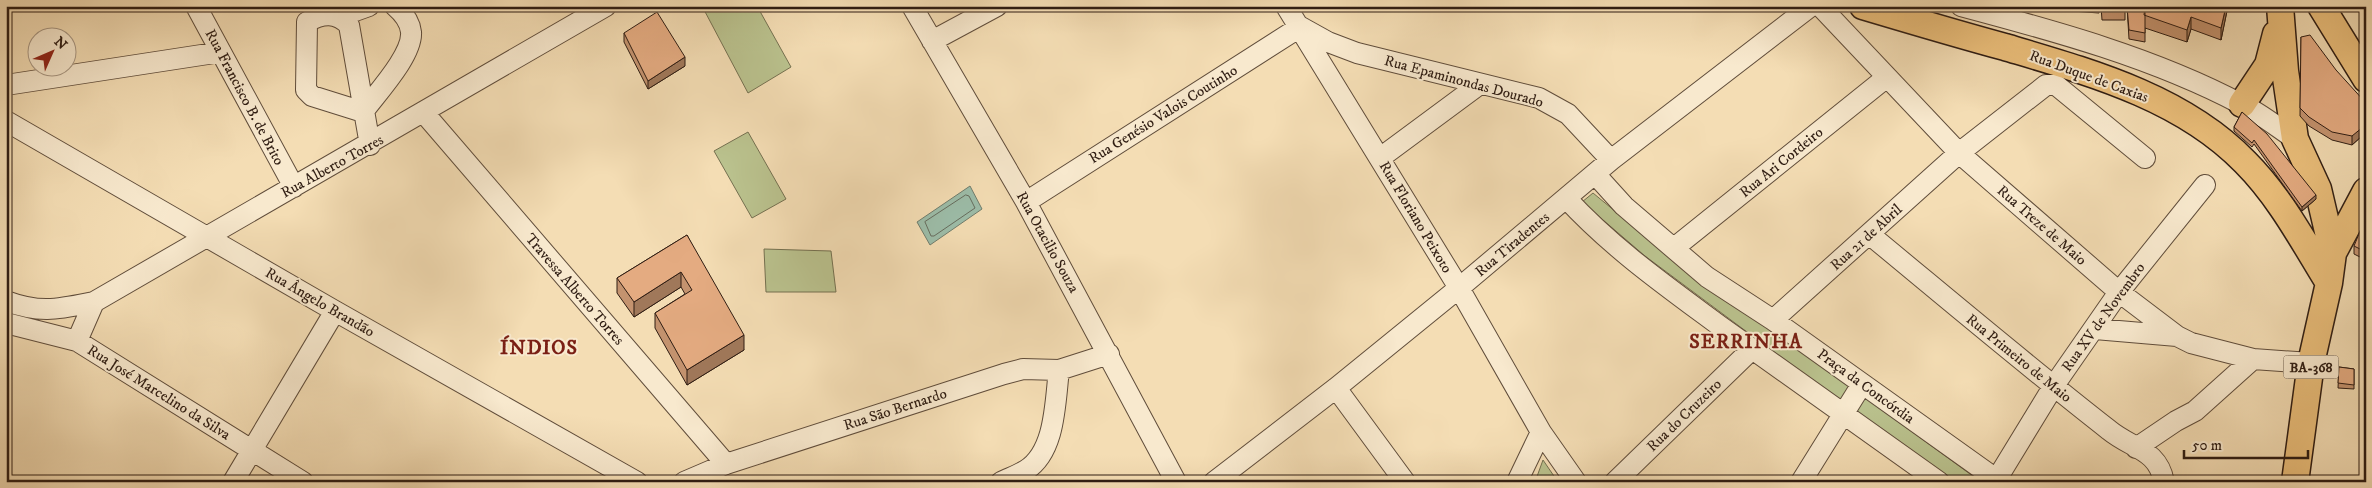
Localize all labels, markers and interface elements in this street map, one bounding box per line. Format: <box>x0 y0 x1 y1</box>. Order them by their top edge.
street label: Rua Francisco B. de Brito <box>201 26 288 169</box>
north arrow <box>28 28 78 78</box>
text: N <box>50 33 71 54</box>
street label: Rua Duque de Caxias <box>2027 46 2151 107</box>
street label: Rua Epaminondas Dourado <box>1382 51 1545 112</box>
street label: Rua Genésio Valois Coutinho <box>1085 61 1241 168</box>
street label: Rua Ari Cordeiro <box>1736 123 1827 202</box>
street label: Rua Alberto Torres <box>278 130 387 202</box>
street label: Rua Floriano Peixoto <box>1375 158 1456 277</box>
street label: Rua Treze de Maio <box>1993 181 2090 269</box>
street label: Rua Otacilio Souza <box>1012 188 1084 297</box>
street label: Rua 21 de Abril <box>1826 200 1907 275</box>
street label: Rua Tiradentes <box>1471 208 1553 281</box>
street label: Travessa Alberto Torres <box>521 230 628 349</box>
street label: Rua XV de Novembro <box>2057 259 2149 376</box>
street label: Rua Ângelo Brandão <box>262 263 378 341</box>
street label: Rua Primeiro de Maio <box>1962 310 2075 407</box>
district label: SERRINHA <box>1689 330 1803 355</box>
district label: ÍNDIOS <box>500 335 578 361</box>
street label: Rua José Marcelino da Silva <box>84 341 234 445</box>
street label: Praça da Concórdia <box>1813 345 1919 428</box>
road number: BA-368 <box>2284 356 2338 378</box>
street label: Rua do Cruzeiro <box>1643 375 1726 456</box>
street label: Rua São Bernardo <box>841 384 949 435</box>
scale bar <box>2184 428 2308 460</box>
text: 50 m <box>2192 436 2222 455</box>

